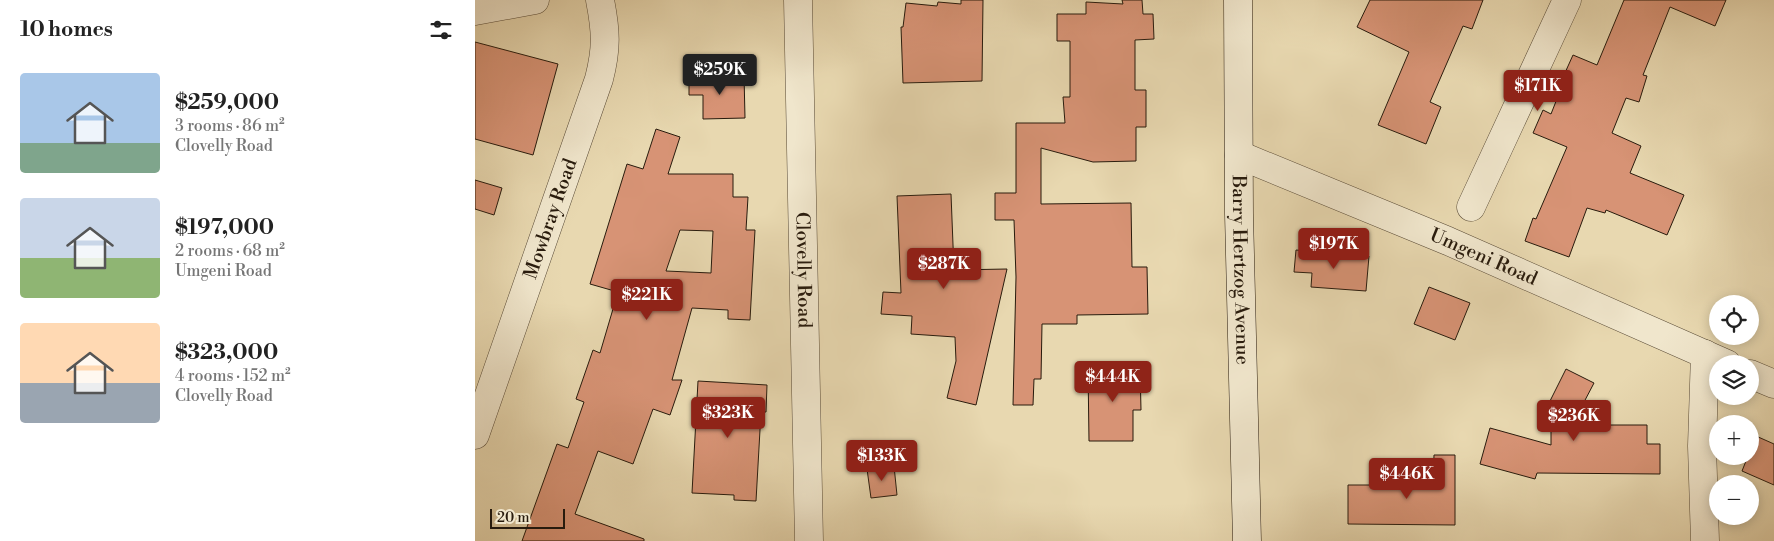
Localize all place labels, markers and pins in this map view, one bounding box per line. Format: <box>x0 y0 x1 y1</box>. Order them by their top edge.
pin: $259K <box>685 54 755 96</box>
pin: $171K <box>1503 70 1573 112</box>
pin: $197K <box>1299 228 1369 270</box>
pin: $287K <box>909 248 979 290</box>
pin: $221K <box>612 278 682 321</box>
pin: $444K <box>1078 360 1148 403</box>
pin: $323K <box>693 396 763 439</box>
pin: $236K <box>1539 400 1609 442</box>
pin: $133K <box>847 440 917 482</box>
pin: $446K <box>1372 458 1442 500</box>

